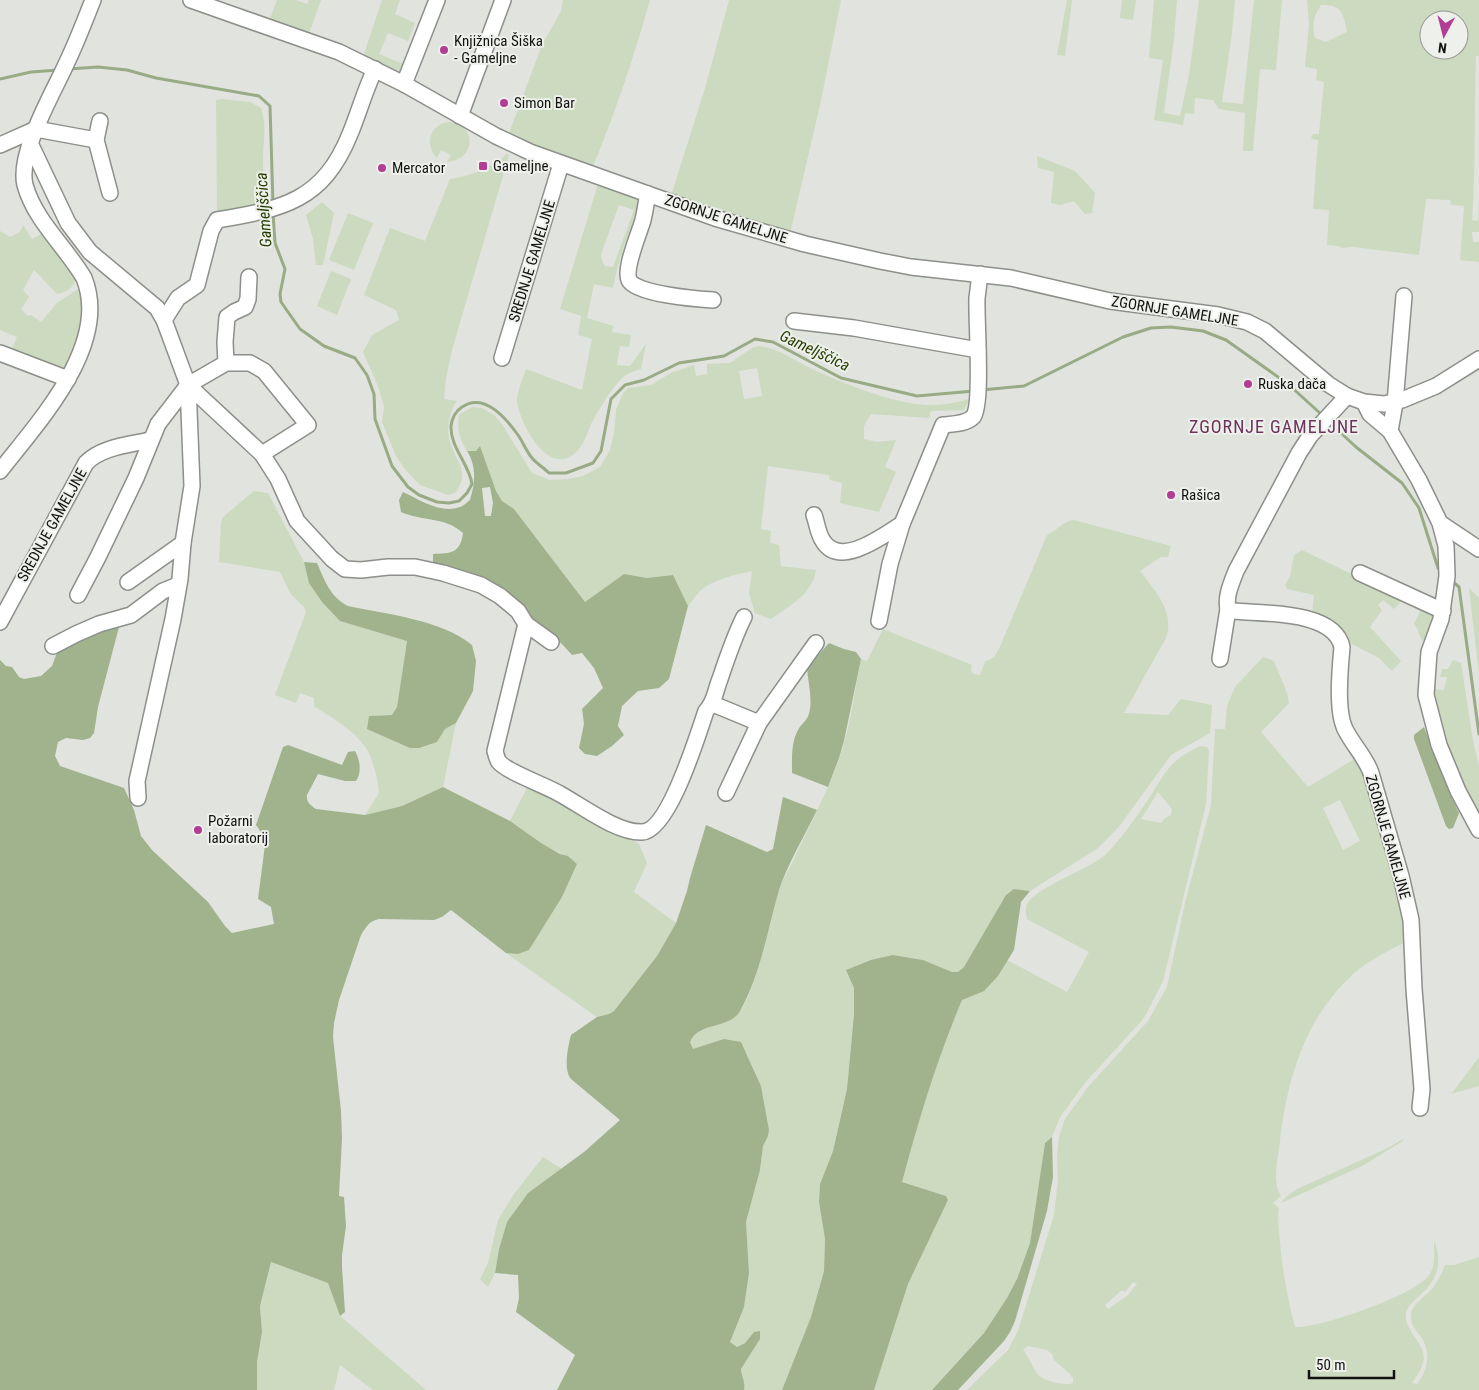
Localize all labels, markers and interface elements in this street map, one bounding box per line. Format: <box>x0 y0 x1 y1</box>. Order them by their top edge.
north arrow <box>1419 10 1469 60</box>
place label: Knjižnica Šiška - Gameljne <box>454 32 543 67</box>
text: N <box>1437 39 1448 56</box>
marker: Knjižnica Šiška - Gameljne <box>438 44 450 56</box>
place label: Simon Bar <box>514 94 575 112</box>
marker: Simon Bar <box>498 97 510 109</box>
place label: Gameljne <box>493 157 548 175</box>
place label: Mercator <box>392 159 446 177</box>
marker: Gameljne <box>477 160 489 172</box>
marker: Mercator <box>376 162 388 174</box>
water label: Gameljščica <box>251 172 276 248</box>
street label: ZGORNJE GAMELJNE <box>662 191 790 247</box>
street label: SREDNJE GAMELJNE <box>505 198 559 324</box>
street label: ZGORNJE GAMELJNE <box>1110 292 1240 330</box>
water label: Gameljščica <box>777 326 853 375</box>
place label: Ruska dača <box>1258 375 1326 393</box>
marker: Ruska dača <box>1242 378 1254 390</box>
district label: ZGORNJE GAMELJNE <box>1189 416 1359 437</box>
street label: SREDNJE GAMELJNE <box>13 465 91 585</box>
place label: Rašica <box>1181 486 1221 504</box>
marker: Rašica <box>1165 489 1177 501</box>
street label: ZGORNJE GAMELJNE <box>1362 773 1414 901</box>
place label: Požarni laboratorij <box>208 812 268 847</box>
marker: Požarni laboratorij <box>192 824 204 836</box>
scale bar <box>1309 1348 1394 1380</box>
text: 50 m <box>1316 1356 1346 1374</box>

